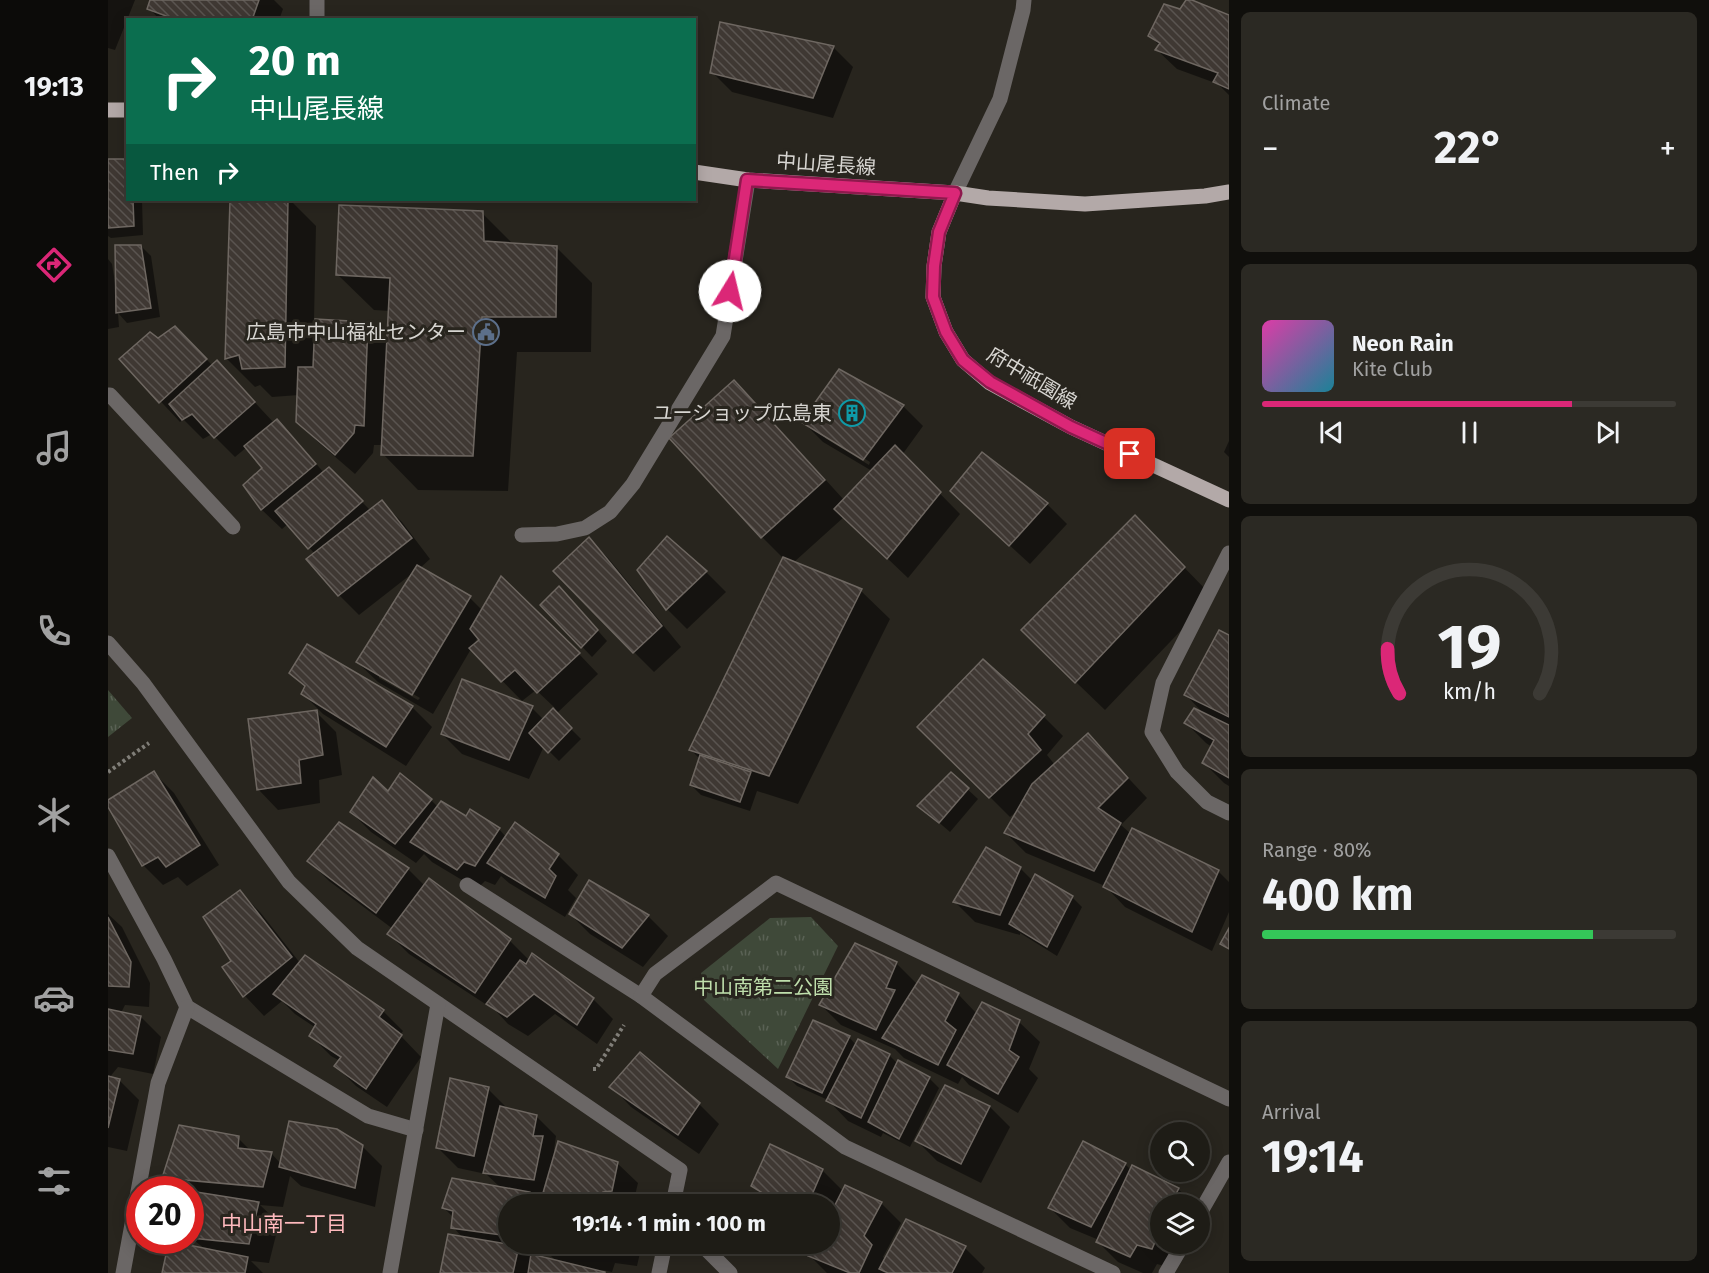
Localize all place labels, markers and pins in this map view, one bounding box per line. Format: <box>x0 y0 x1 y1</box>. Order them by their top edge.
public building icon: 広島市中山福祉センター <box>471 317 501 347</box>
place label: 広島市中山福祉センター <box>246 320 466 344</box>
building icon: ユーショップ広島東 <box>837 398 867 428</box>
place label: ユーショップ広島東 <box>652 401 832 425</box>
pin <box>1104 428 1155 479</box>

